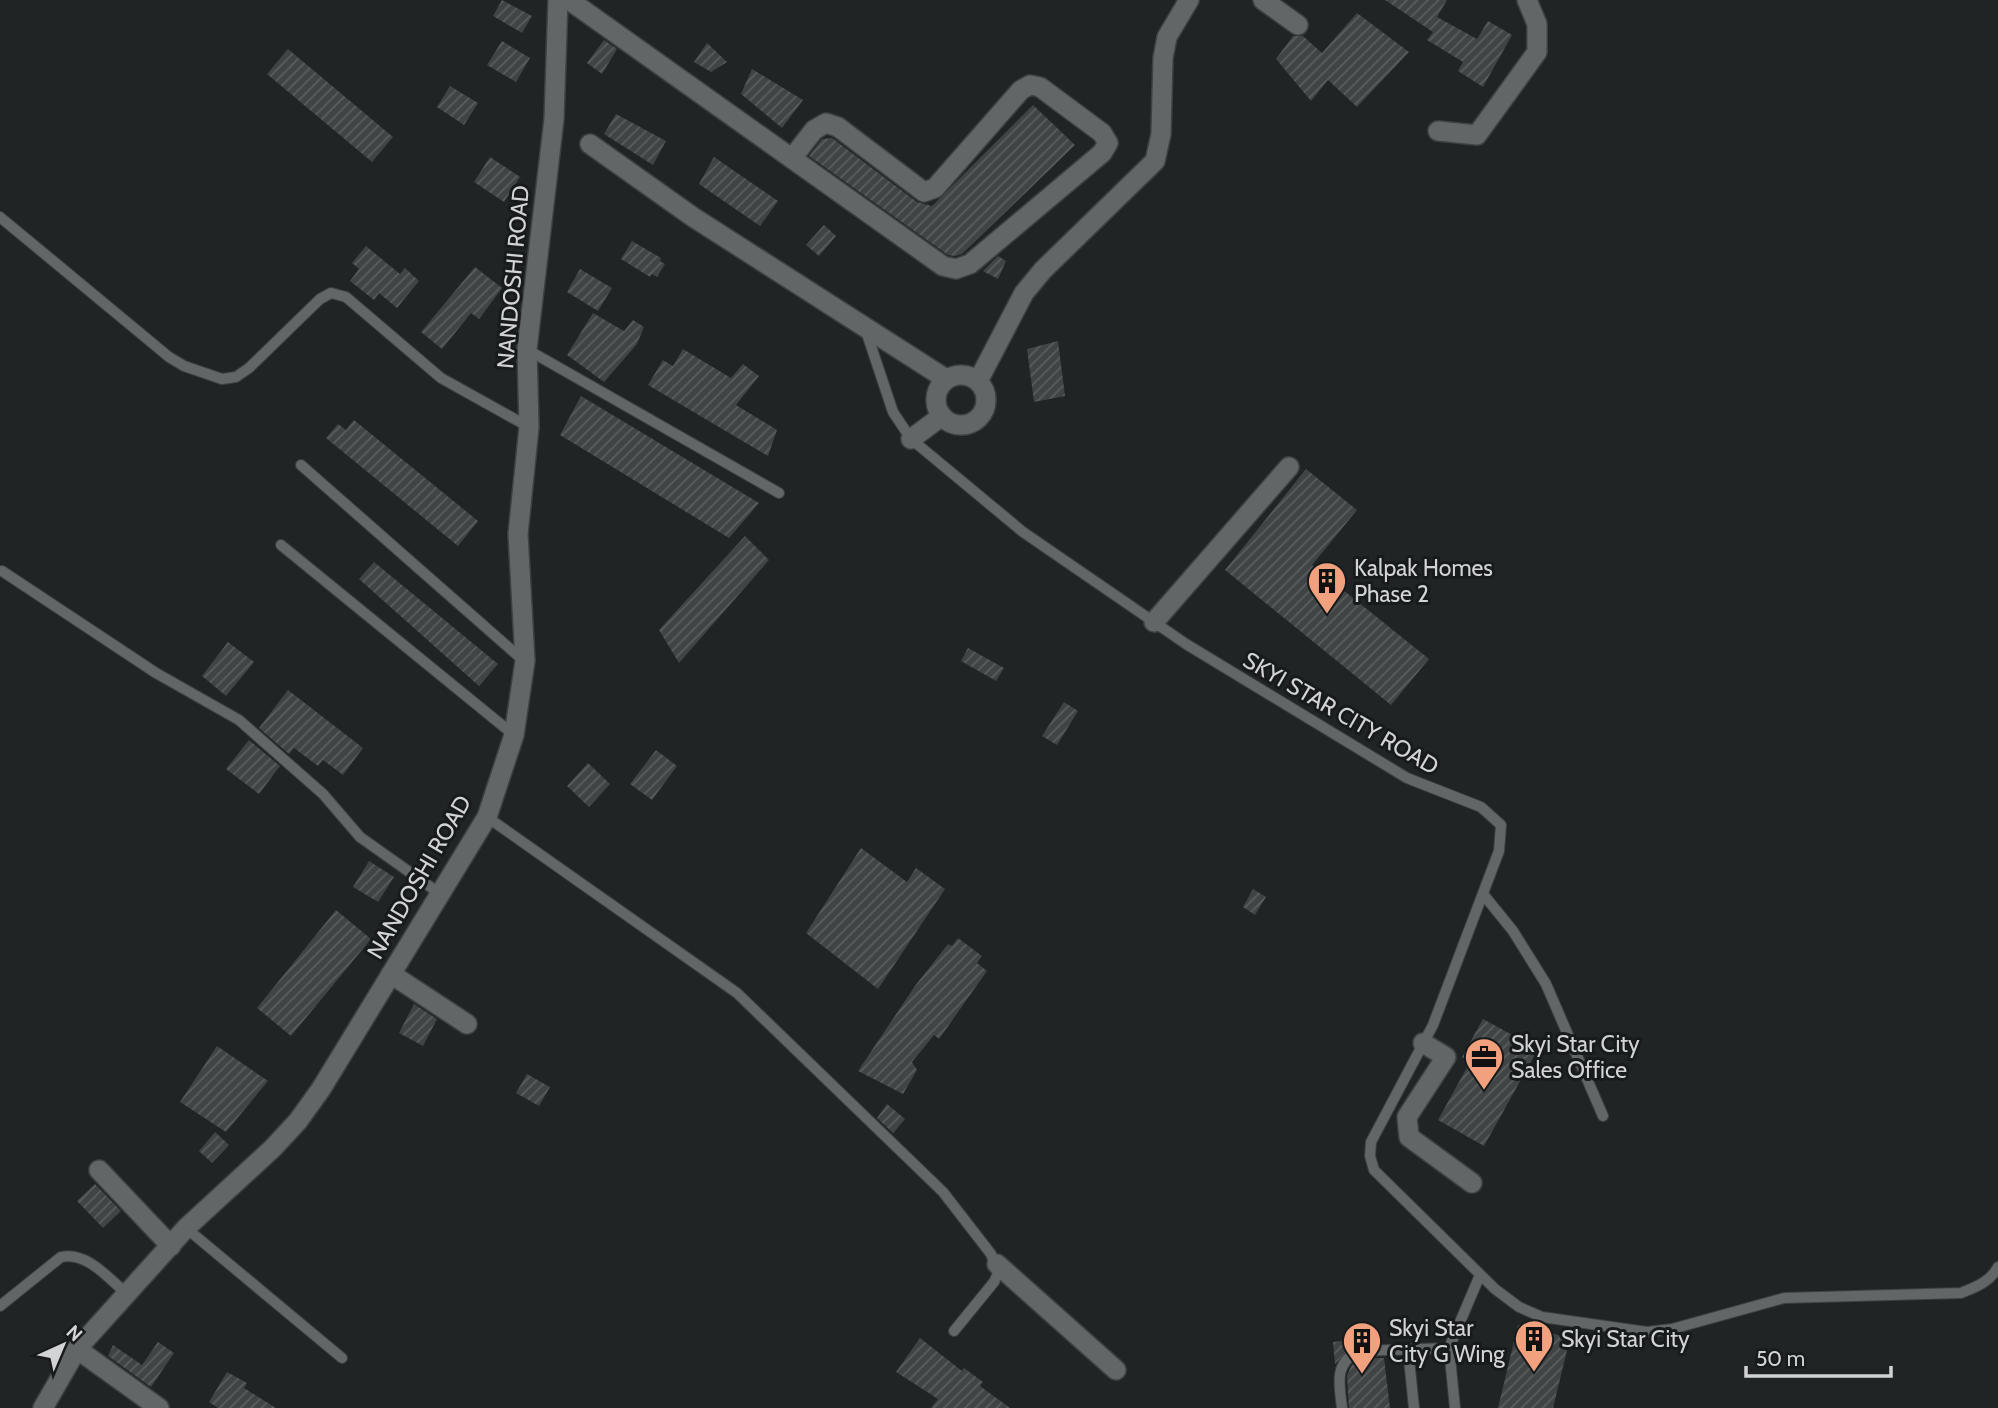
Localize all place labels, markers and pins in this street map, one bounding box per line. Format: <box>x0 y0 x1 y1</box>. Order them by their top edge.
place label: Kalpak Homes Phase 2 <box>1354 554 1493 608</box>
building icon: Kalpak Homes Phase 2 <box>1306 560 1348 615</box>
place label: Skyi Star City Sales Office <box>1511 1030 1640 1084</box>
office icon: Skyi Star City Sales Office <box>1463 1036 1505 1091</box>
place label: Skyi Star City G Wing <box>1389 1314 1505 1368</box>
building icon: Skyi Star City <box>1513 1318 1555 1373</box>
building icon: Skyi Star City G Wing <box>1341 1320 1383 1375</box>
place label: Skyi Star City <box>1561 1325 1690 1353</box>

